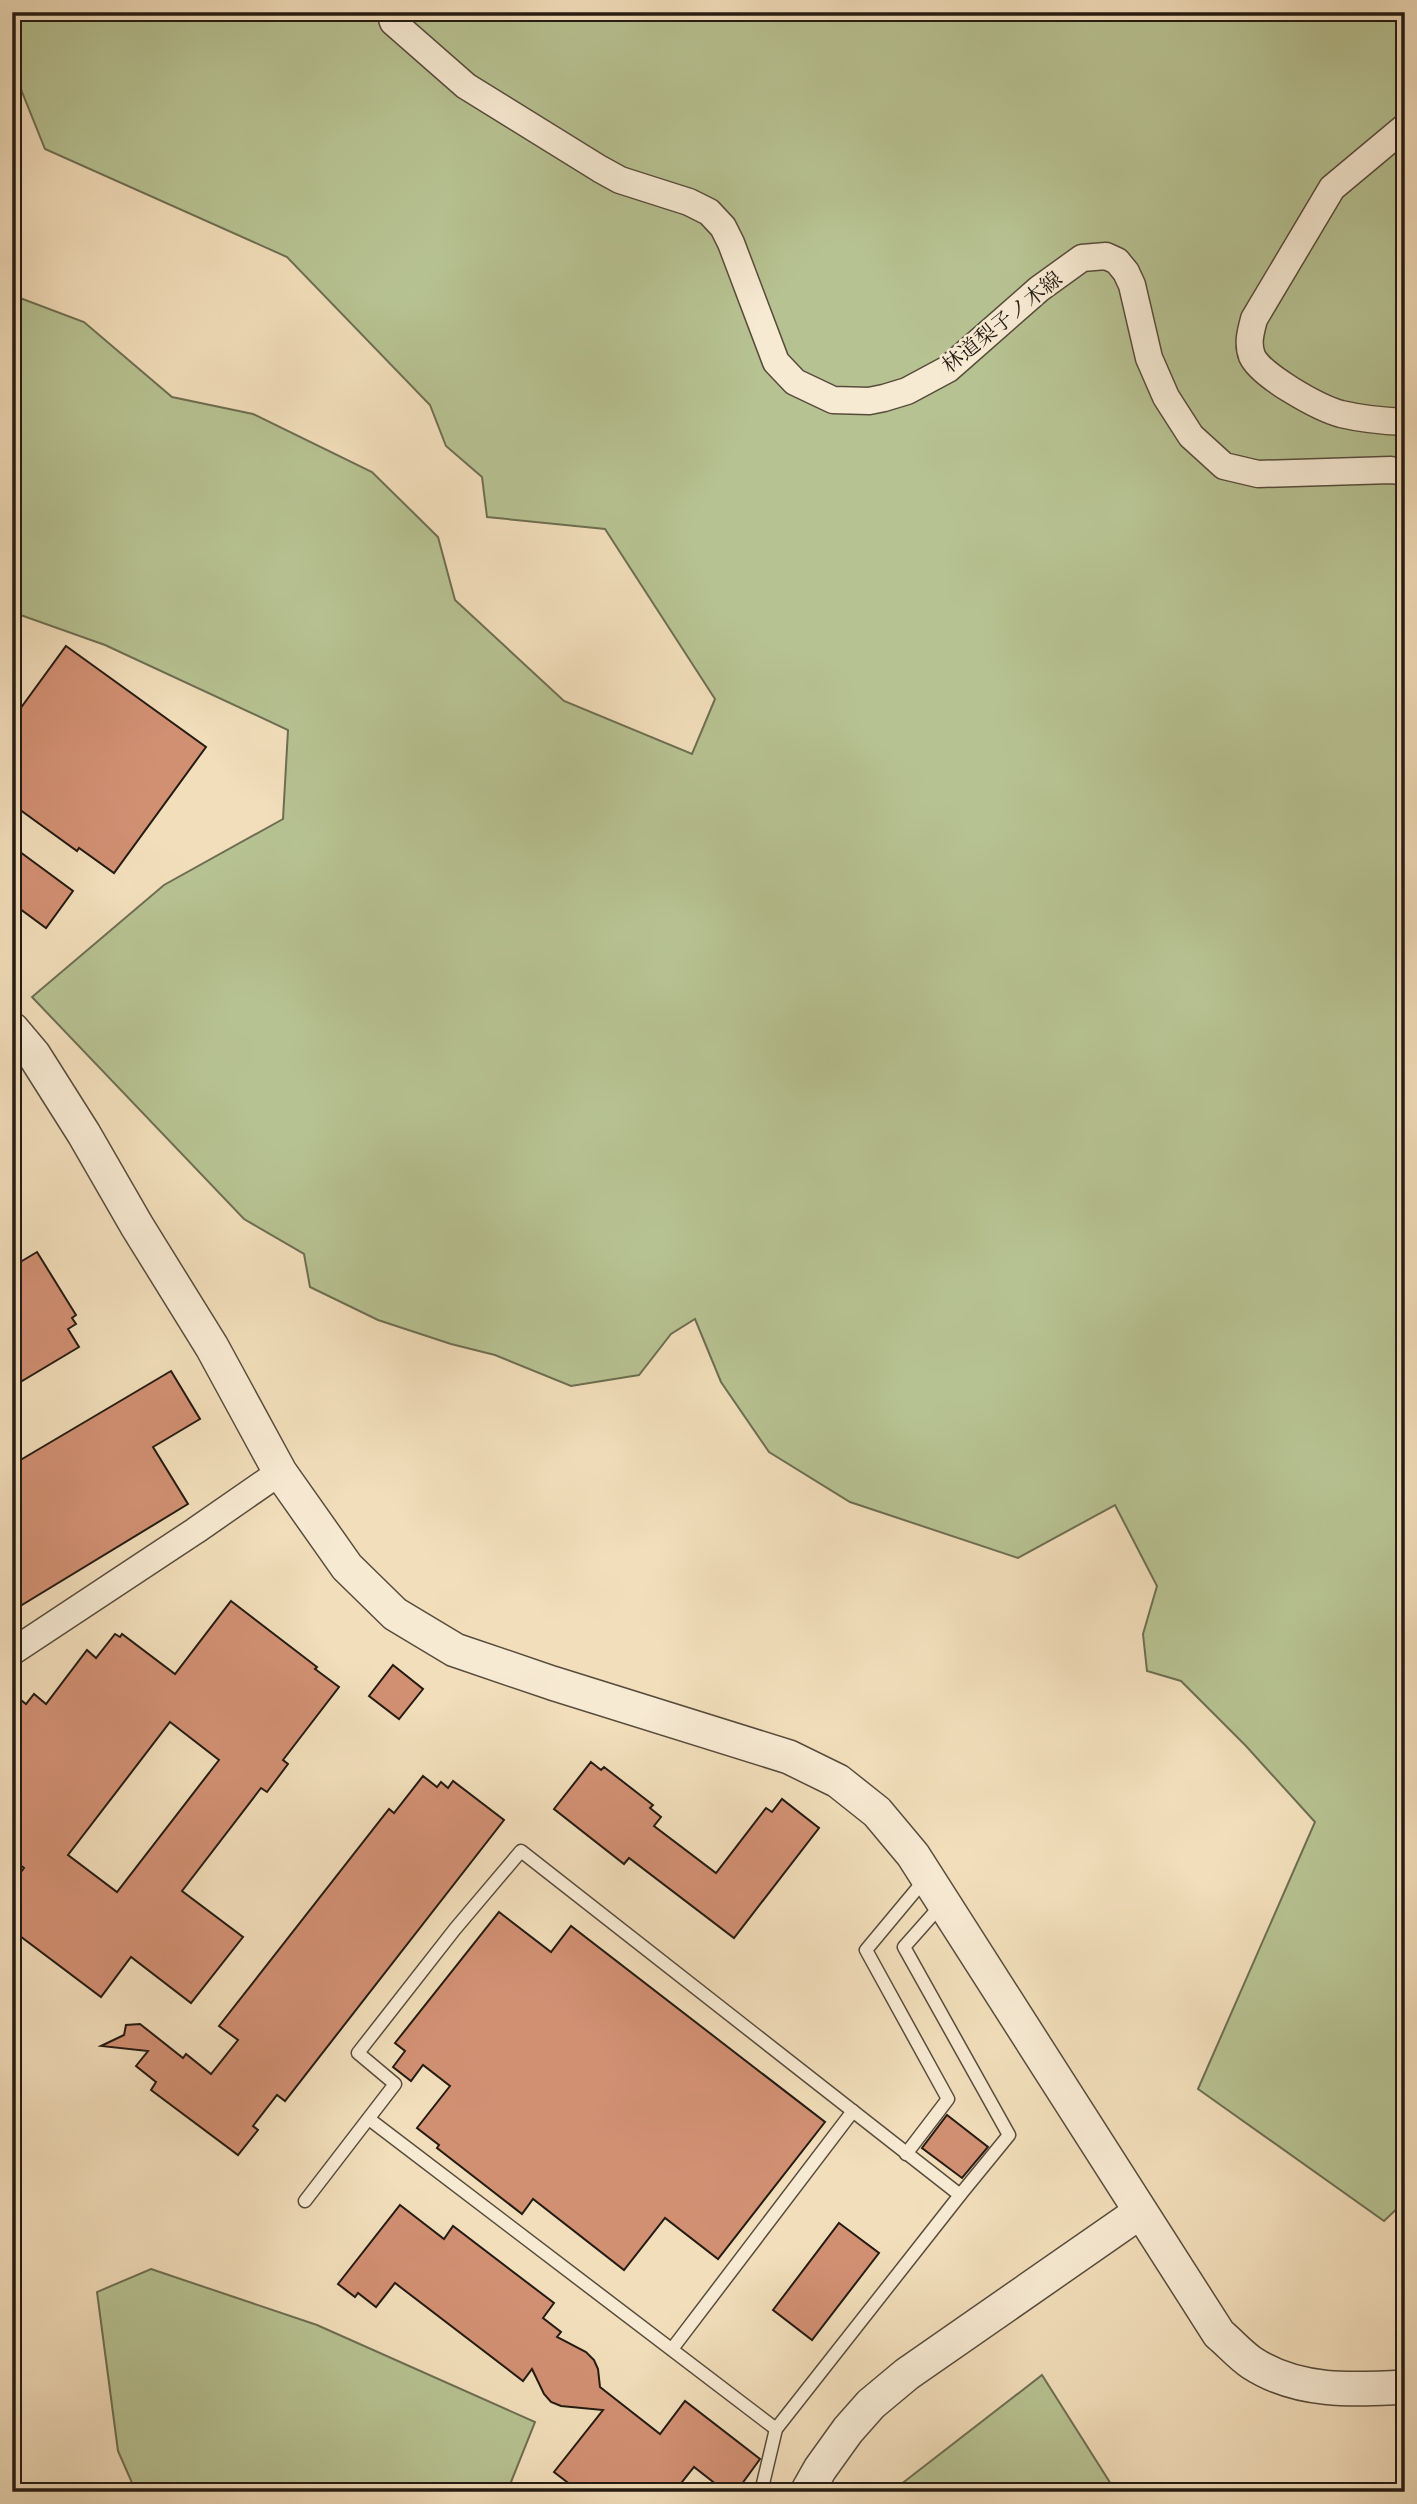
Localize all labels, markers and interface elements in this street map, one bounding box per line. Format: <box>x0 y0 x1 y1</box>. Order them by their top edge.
street label: 林道梨子ノ木線 <box>937 266 1067 378</box>

